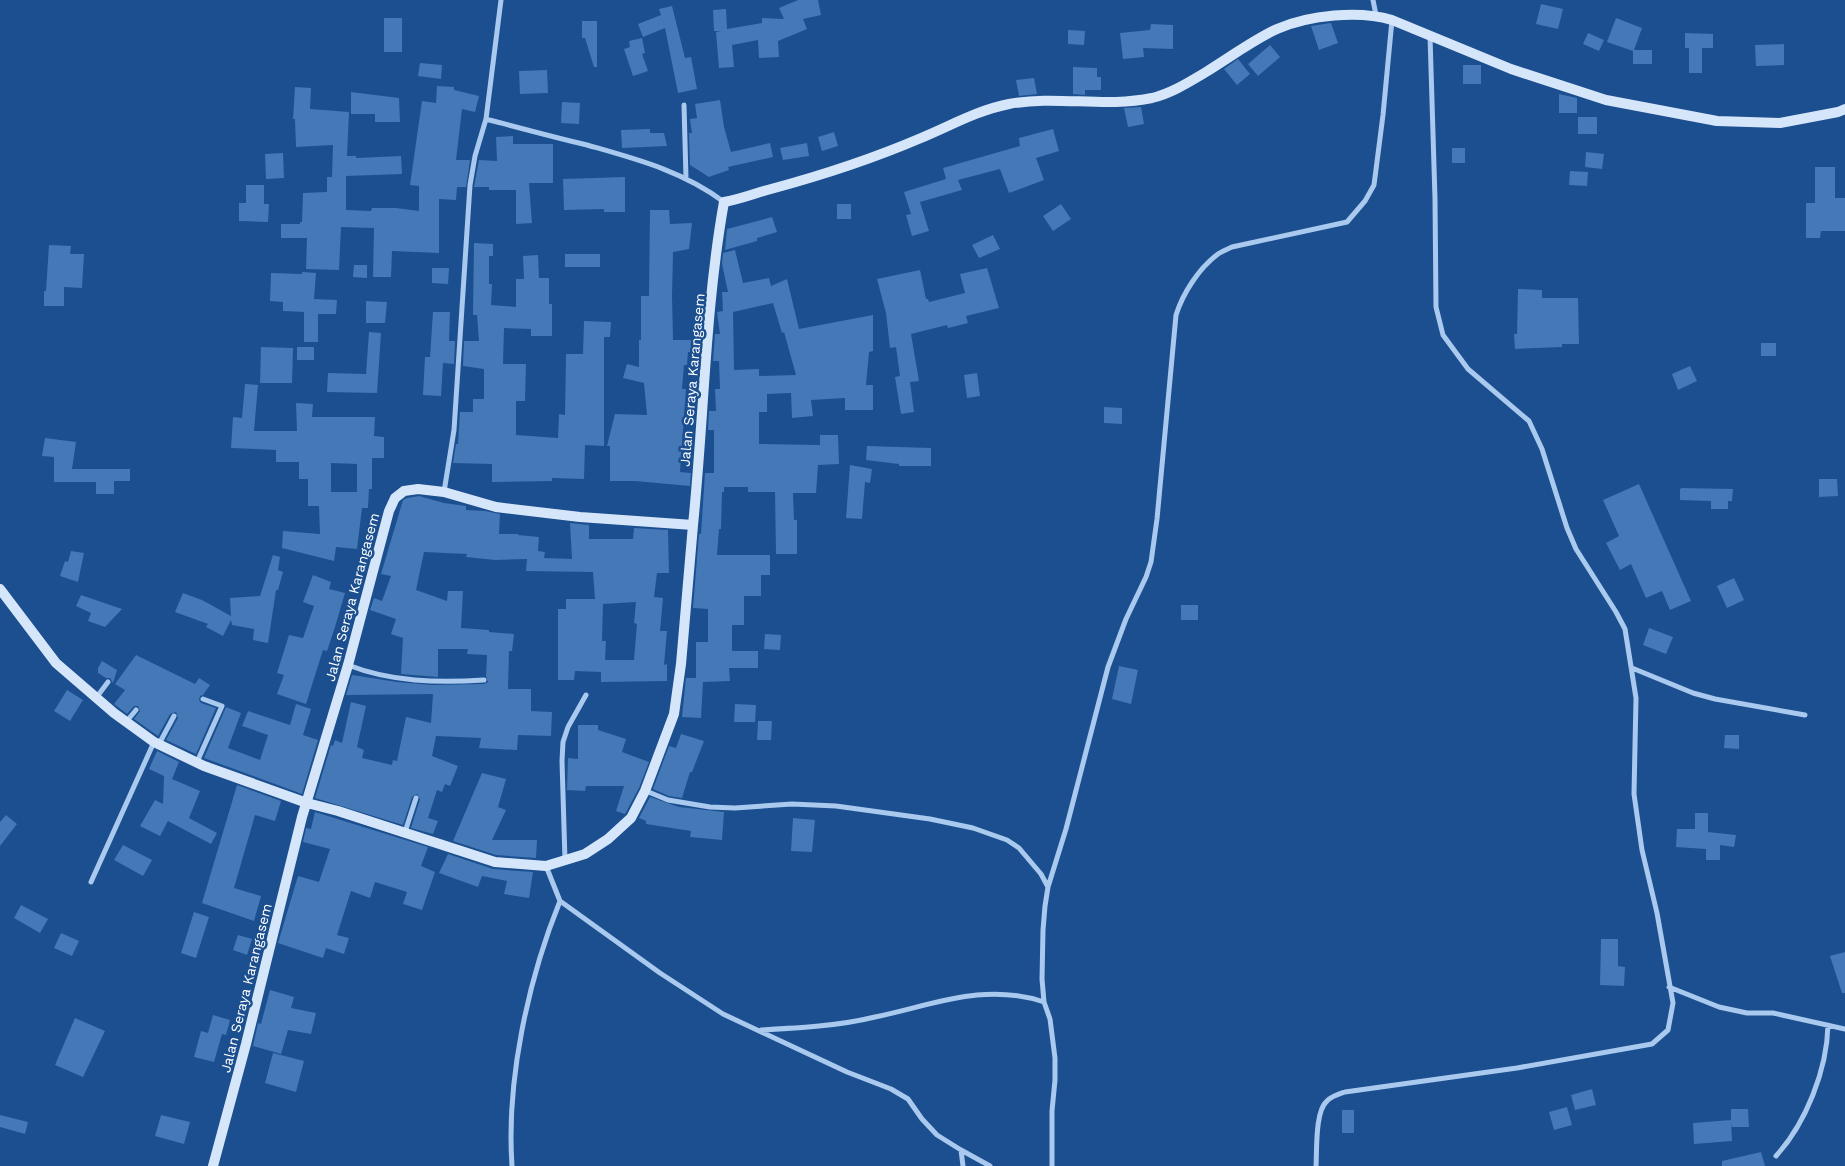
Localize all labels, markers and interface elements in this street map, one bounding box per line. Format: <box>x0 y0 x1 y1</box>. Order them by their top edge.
street label: Jalan Seraya Karangasem <box>676 293 708 467</box>
street label: Jalan Seraya Karangasem <box>322 511 382 683</box>
street label: Jalan Seraya Karangasem <box>217 902 275 1074</box>

